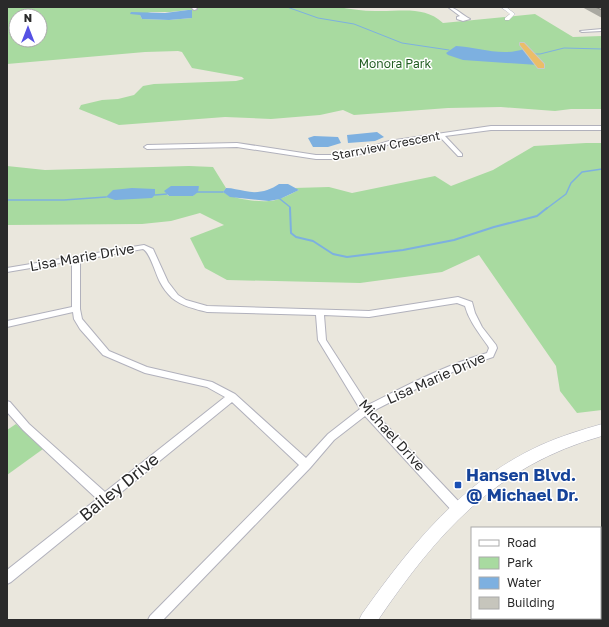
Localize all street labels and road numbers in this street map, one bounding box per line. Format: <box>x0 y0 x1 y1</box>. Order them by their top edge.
street label: Starrview Crescent <box>331 128 441 163</box>
street label: Lisa Marie Drive <box>28 239 136 274</box>
street label: Lisa Marie Drive <box>384 348 488 407</box>
street label: Michael Drive <box>356 395 429 474</box>
street label: Bailey Drive <box>75 448 163 525</box>

